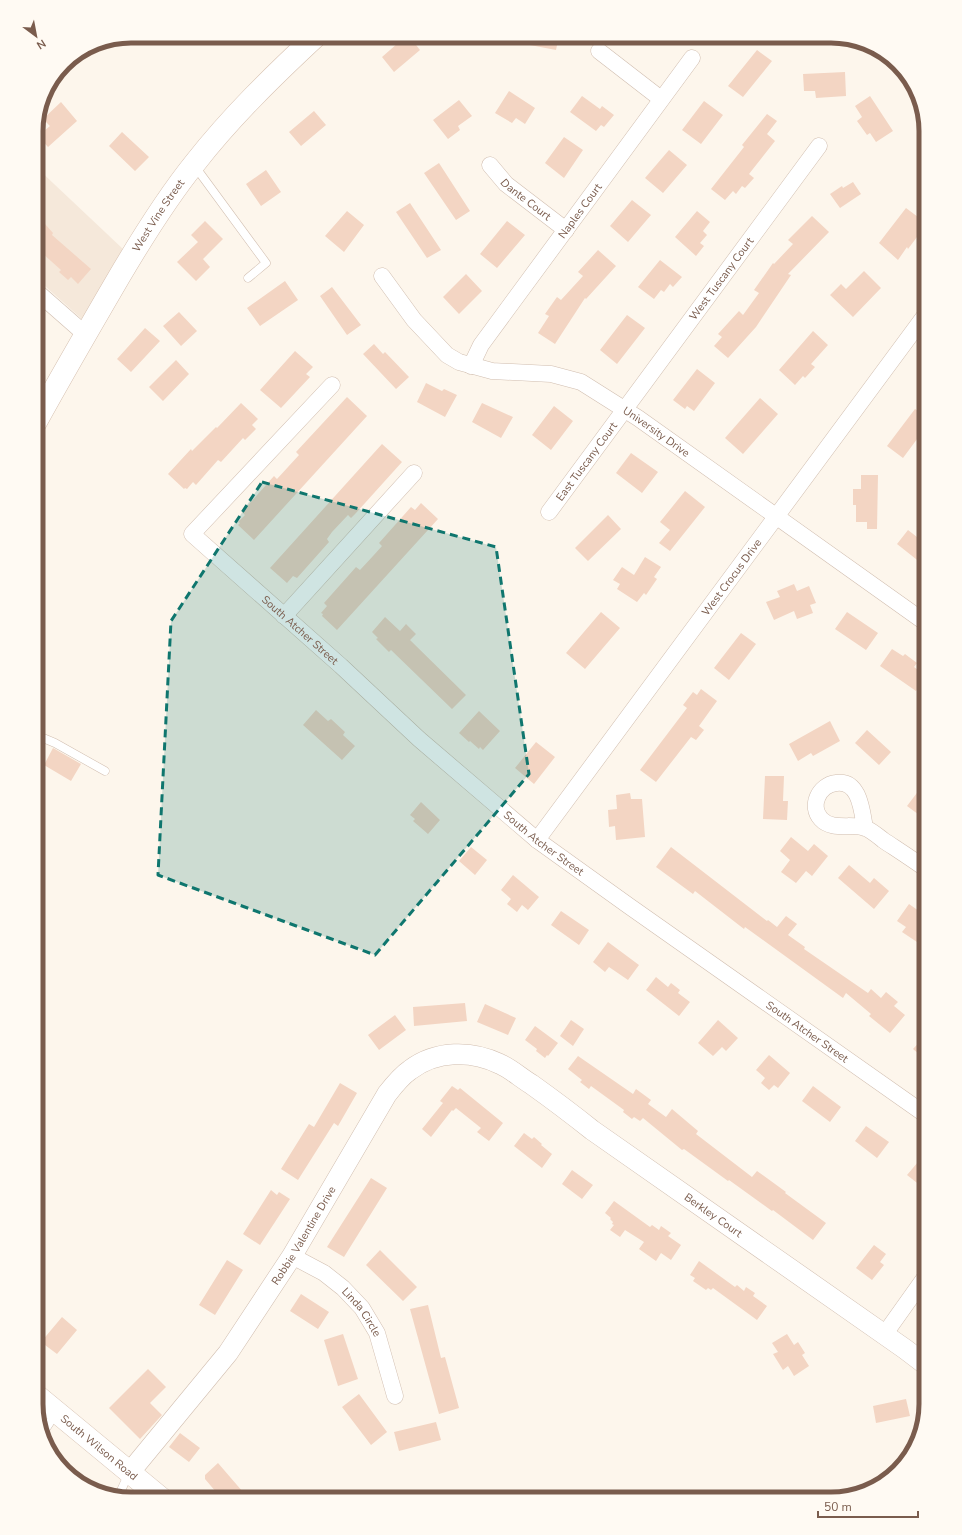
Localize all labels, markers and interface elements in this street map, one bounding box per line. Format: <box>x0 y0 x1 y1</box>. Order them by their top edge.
north arrow <box>16 16 56 56</box>
text: N <box>34 36 49 53</box>
street label: Dante Court <box>497 175 555 224</box>
street label: West Vine Street <box>128 176 188 255</box>
street label: Naples Court <box>554 180 605 241</box>
street label: West Tuscany Court <box>686 234 757 323</box>
street label: University Drive <box>620 403 693 460</box>
street label: East Tuscany Court <box>552 419 621 504</box>
street label: West Crocus Drive <box>698 535 765 619</box>
street label: South Atcher Street <box>259 592 342 668</box>
street label: South Atcher Street <box>501 807 587 879</box>
street label: South Atcher Street <box>763 997 852 1066</box>
street label: Robbie Valentine Drive <box>268 1183 339 1288</box>
street label: Berkley Court <box>681 1189 746 1241</box>
street label: Linda Circle <box>339 1284 385 1339</box>
street label: South Wilson Road <box>57 1411 141 1484</box>
scale bar <box>818 1493 918 1519</box>
text: 50 m <box>824 1499 852 1515</box>

